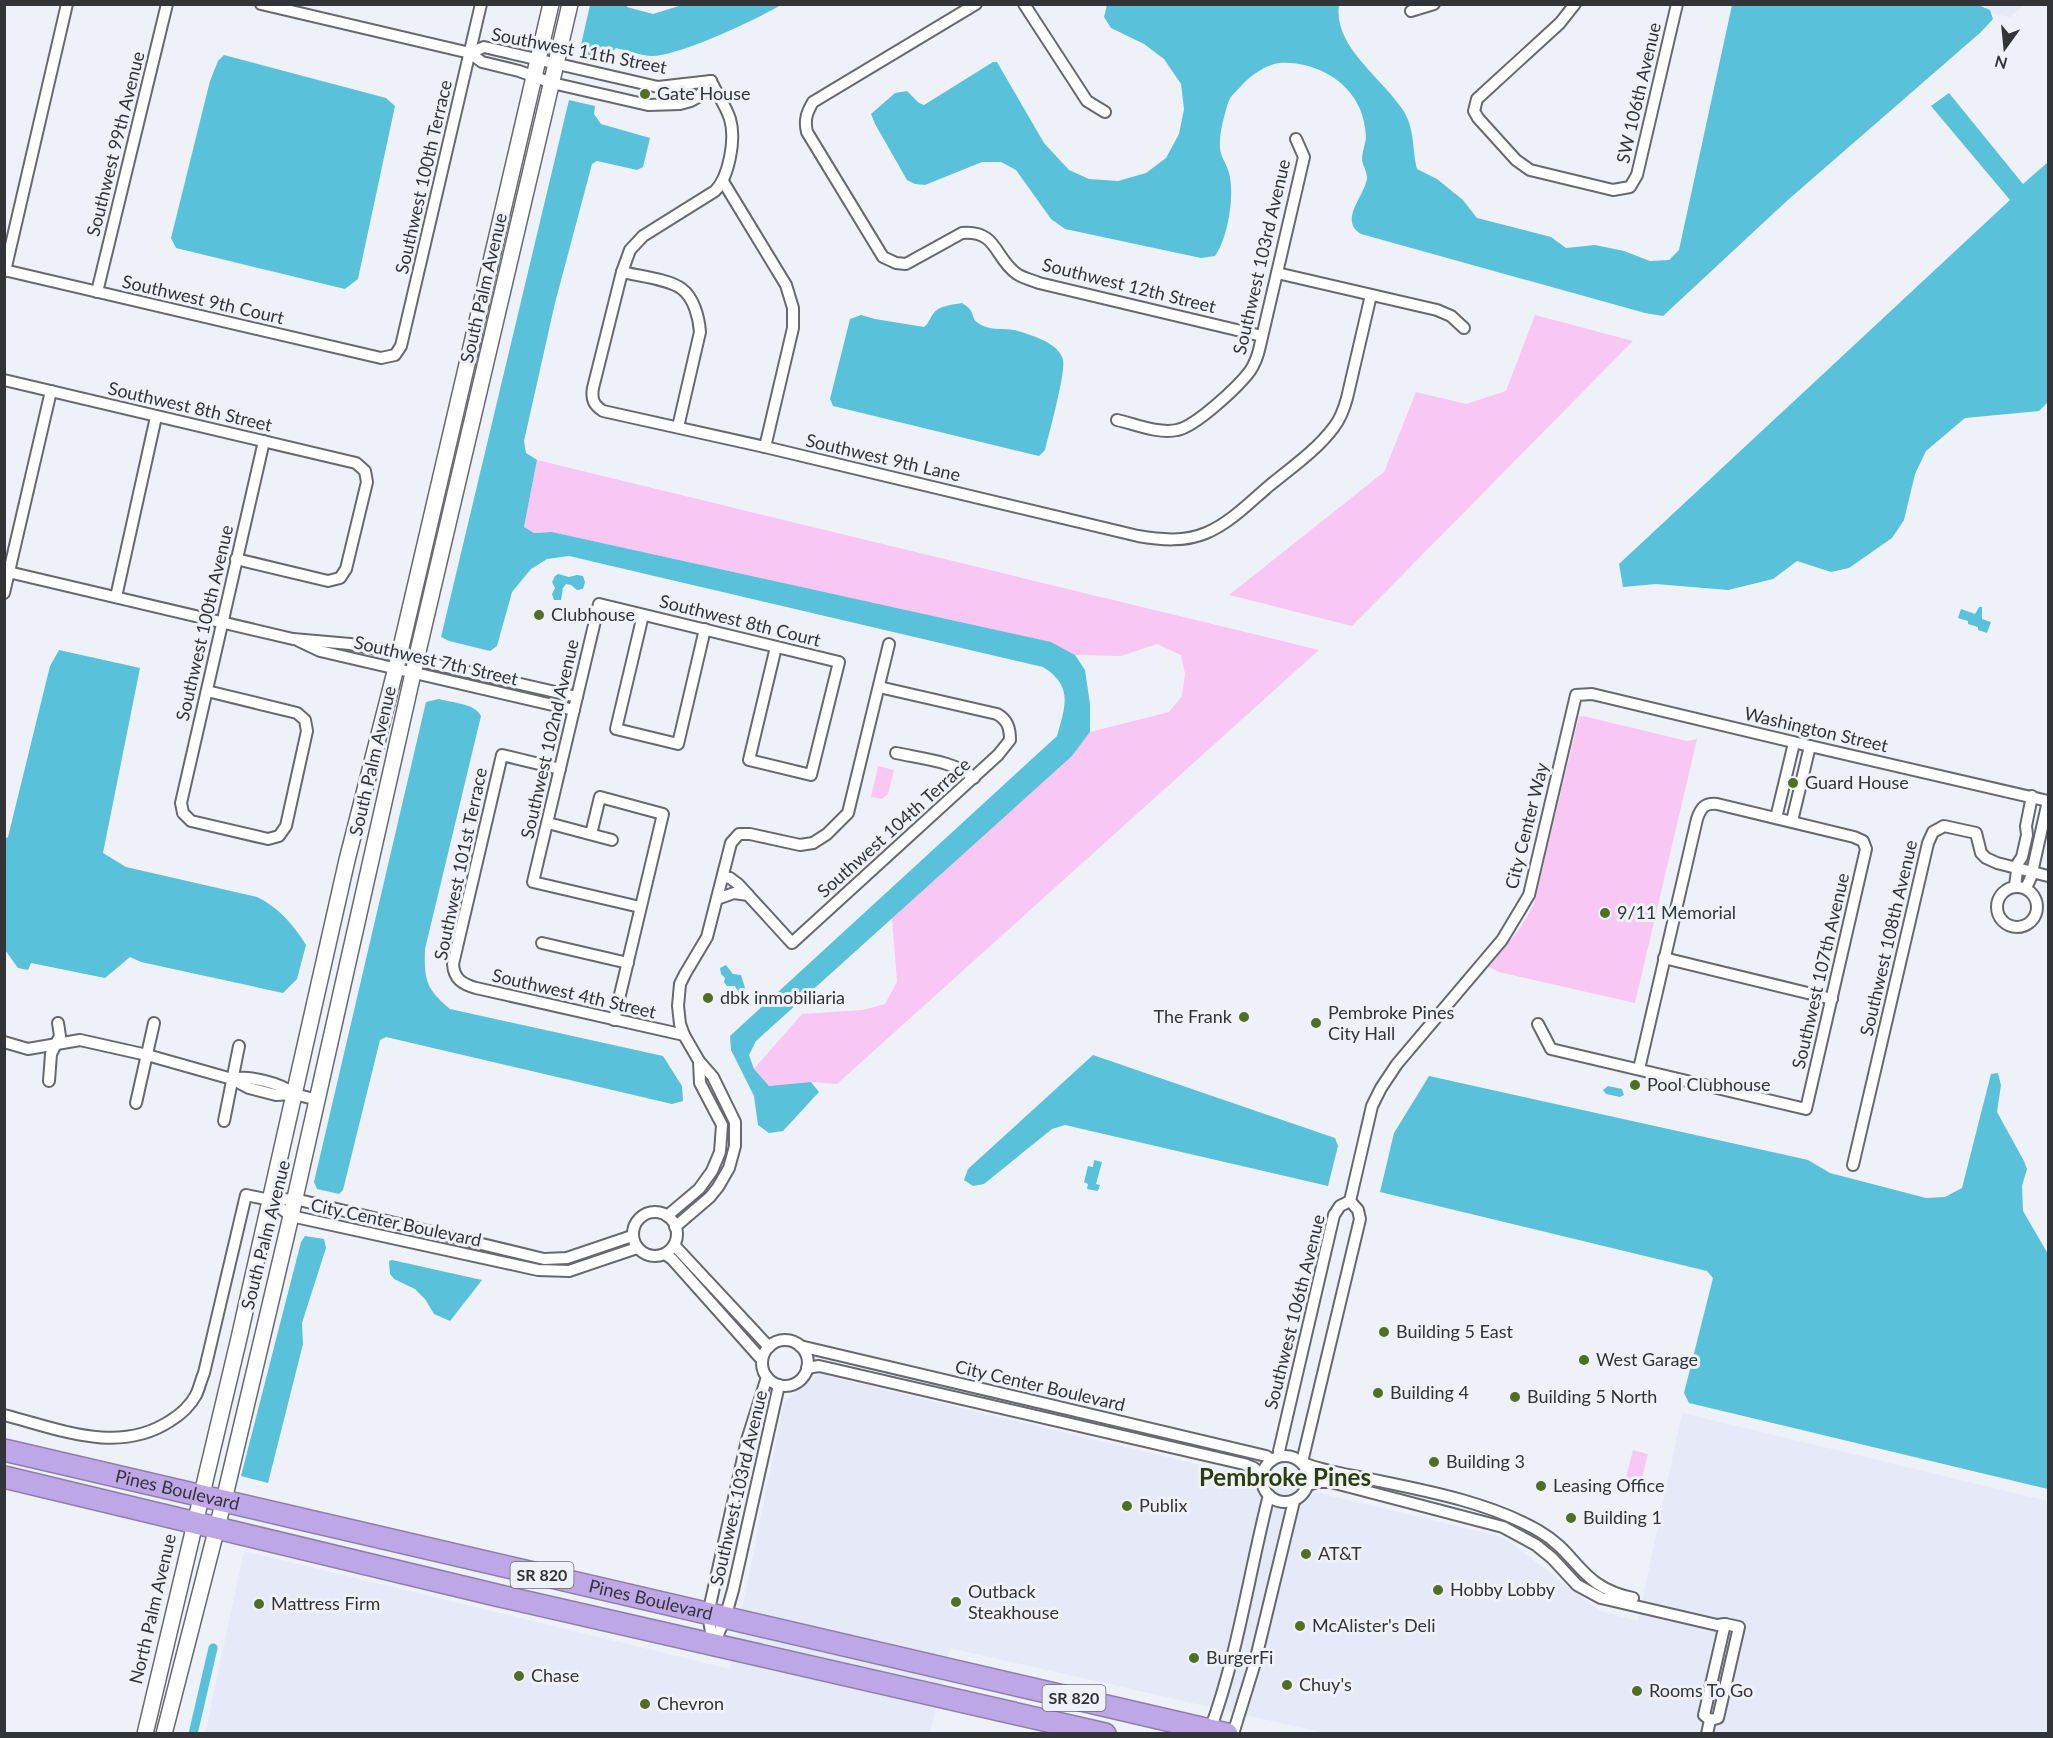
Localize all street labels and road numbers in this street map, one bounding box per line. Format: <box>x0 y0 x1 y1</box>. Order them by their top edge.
street label: SW 106th Avenue <box>1611 20 1665 165</box>
street label: Southwest 11th Street <box>490 22 669 78</box>
street label: Southwest 99th Avenue <box>81 49 149 238</box>
street label: Southwest 100th Terrace <box>390 78 456 276</box>
street label: Southwest 103rd Avenue <box>1228 157 1294 357</box>
street label: South Palm Avenue <box>455 211 511 365</box>
street label: Southwest 12th Street <box>1040 253 1219 317</box>
street label: Southwest 9th Court <box>120 270 287 328</box>
street label: Southwest 8th Street <box>106 376 275 436</box>
street label: Southwest 9th Lane <box>804 429 963 486</box>
street label: Southwest 100th Avenue <box>171 523 237 723</box>
street label: Southwest 8th Court <box>657 589 824 651</box>
street label: Southwest 7th Street <box>352 630 521 690</box>
street label: Southwest 102nd Avenue <box>515 637 583 841</box>
street label: South Palm Avenue <box>344 684 400 838</box>
street label: Washington Street <box>1742 702 1891 756</box>
street label: Southwest 104th Terrace <box>812 753 974 902</box>
street label: City Center Way <box>1500 760 1553 891</box>
street label: Southwest 101st Terrace <box>429 766 491 962</box>
street label: Southwest 108th Avenue <box>1855 838 1921 1038</box>
street label: Southwest 107th Avenue <box>1787 871 1853 1071</box>
street label: Southwest 4th Street <box>490 963 659 1023</box>
street label: South Palm Avenue <box>236 1158 294 1312</box>
street label: City Center Boulevard <box>309 1193 484 1251</box>
street label: Southwest 106th Avenue <box>1259 1212 1329 1412</box>
street label: City Center Boulevard <box>953 1355 1127 1415</box>
street label: Southwest 103rd Avenue <box>705 1388 771 1588</box>
street label: Pines Boulevard <box>113 1464 242 1514</box>
street label: North Palm Avenue <box>124 1532 180 1686</box>
road number: SR 820 <box>510 1562 574 1588</box>
street label: Pines Boulevard <box>587 1574 715 1624</box>
road number: SR 820 <box>1042 1685 1106 1711</box>

